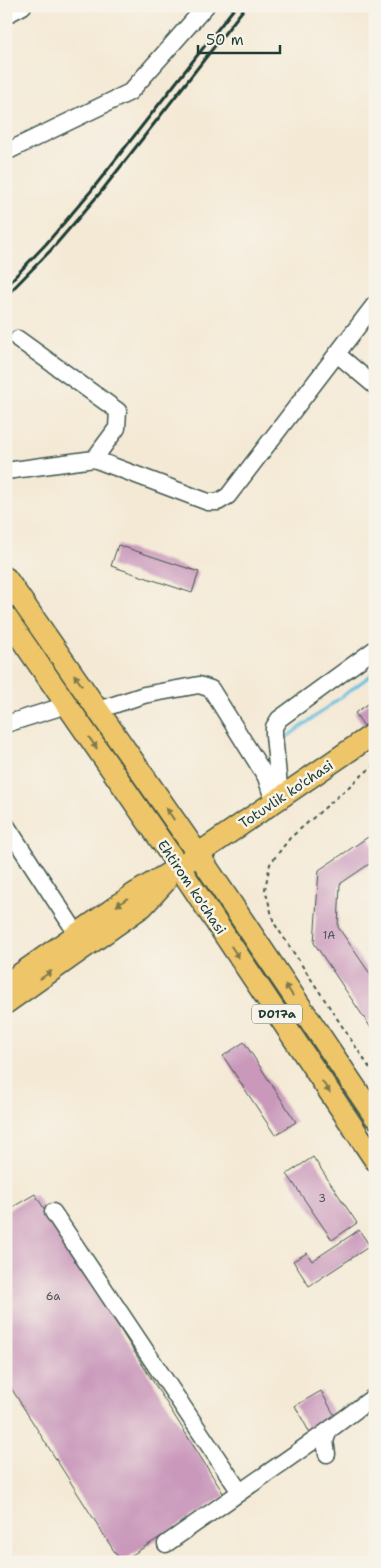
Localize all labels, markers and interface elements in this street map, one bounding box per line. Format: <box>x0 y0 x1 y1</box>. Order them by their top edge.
scale bar <box>198 22 281 54</box>
text: 50 m <box>206 30 244 50</box>
one-way arrow <box>73 674 83 687</box>
one-way arrow <box>88 736 98 750</box>
street label: Totuvlik ko'chasi <box>235 756 337 832</box>
one-way arrow <box>165 807 175 821</box>
street label: Ehtirom ko'chasi <box>154 836 230 938</box>
one-way arrow <box>115 897 129 907</box>
house number: 1А <box>323 928 335 943</box>
one-way arrow <box>230 945 240 958</box>
one-way arrow <box>39 970 53 980</box>
one-way arrow <box>284 983 294 996</box>
road number: D017a <box>252 1004 302 1024</box>
one-way arrow <box>321 1080 331 1093</box>
house number: 3 <box>318 1191 326 1206</box>
house number: 6а <box>46 1289 60 1304</box>

